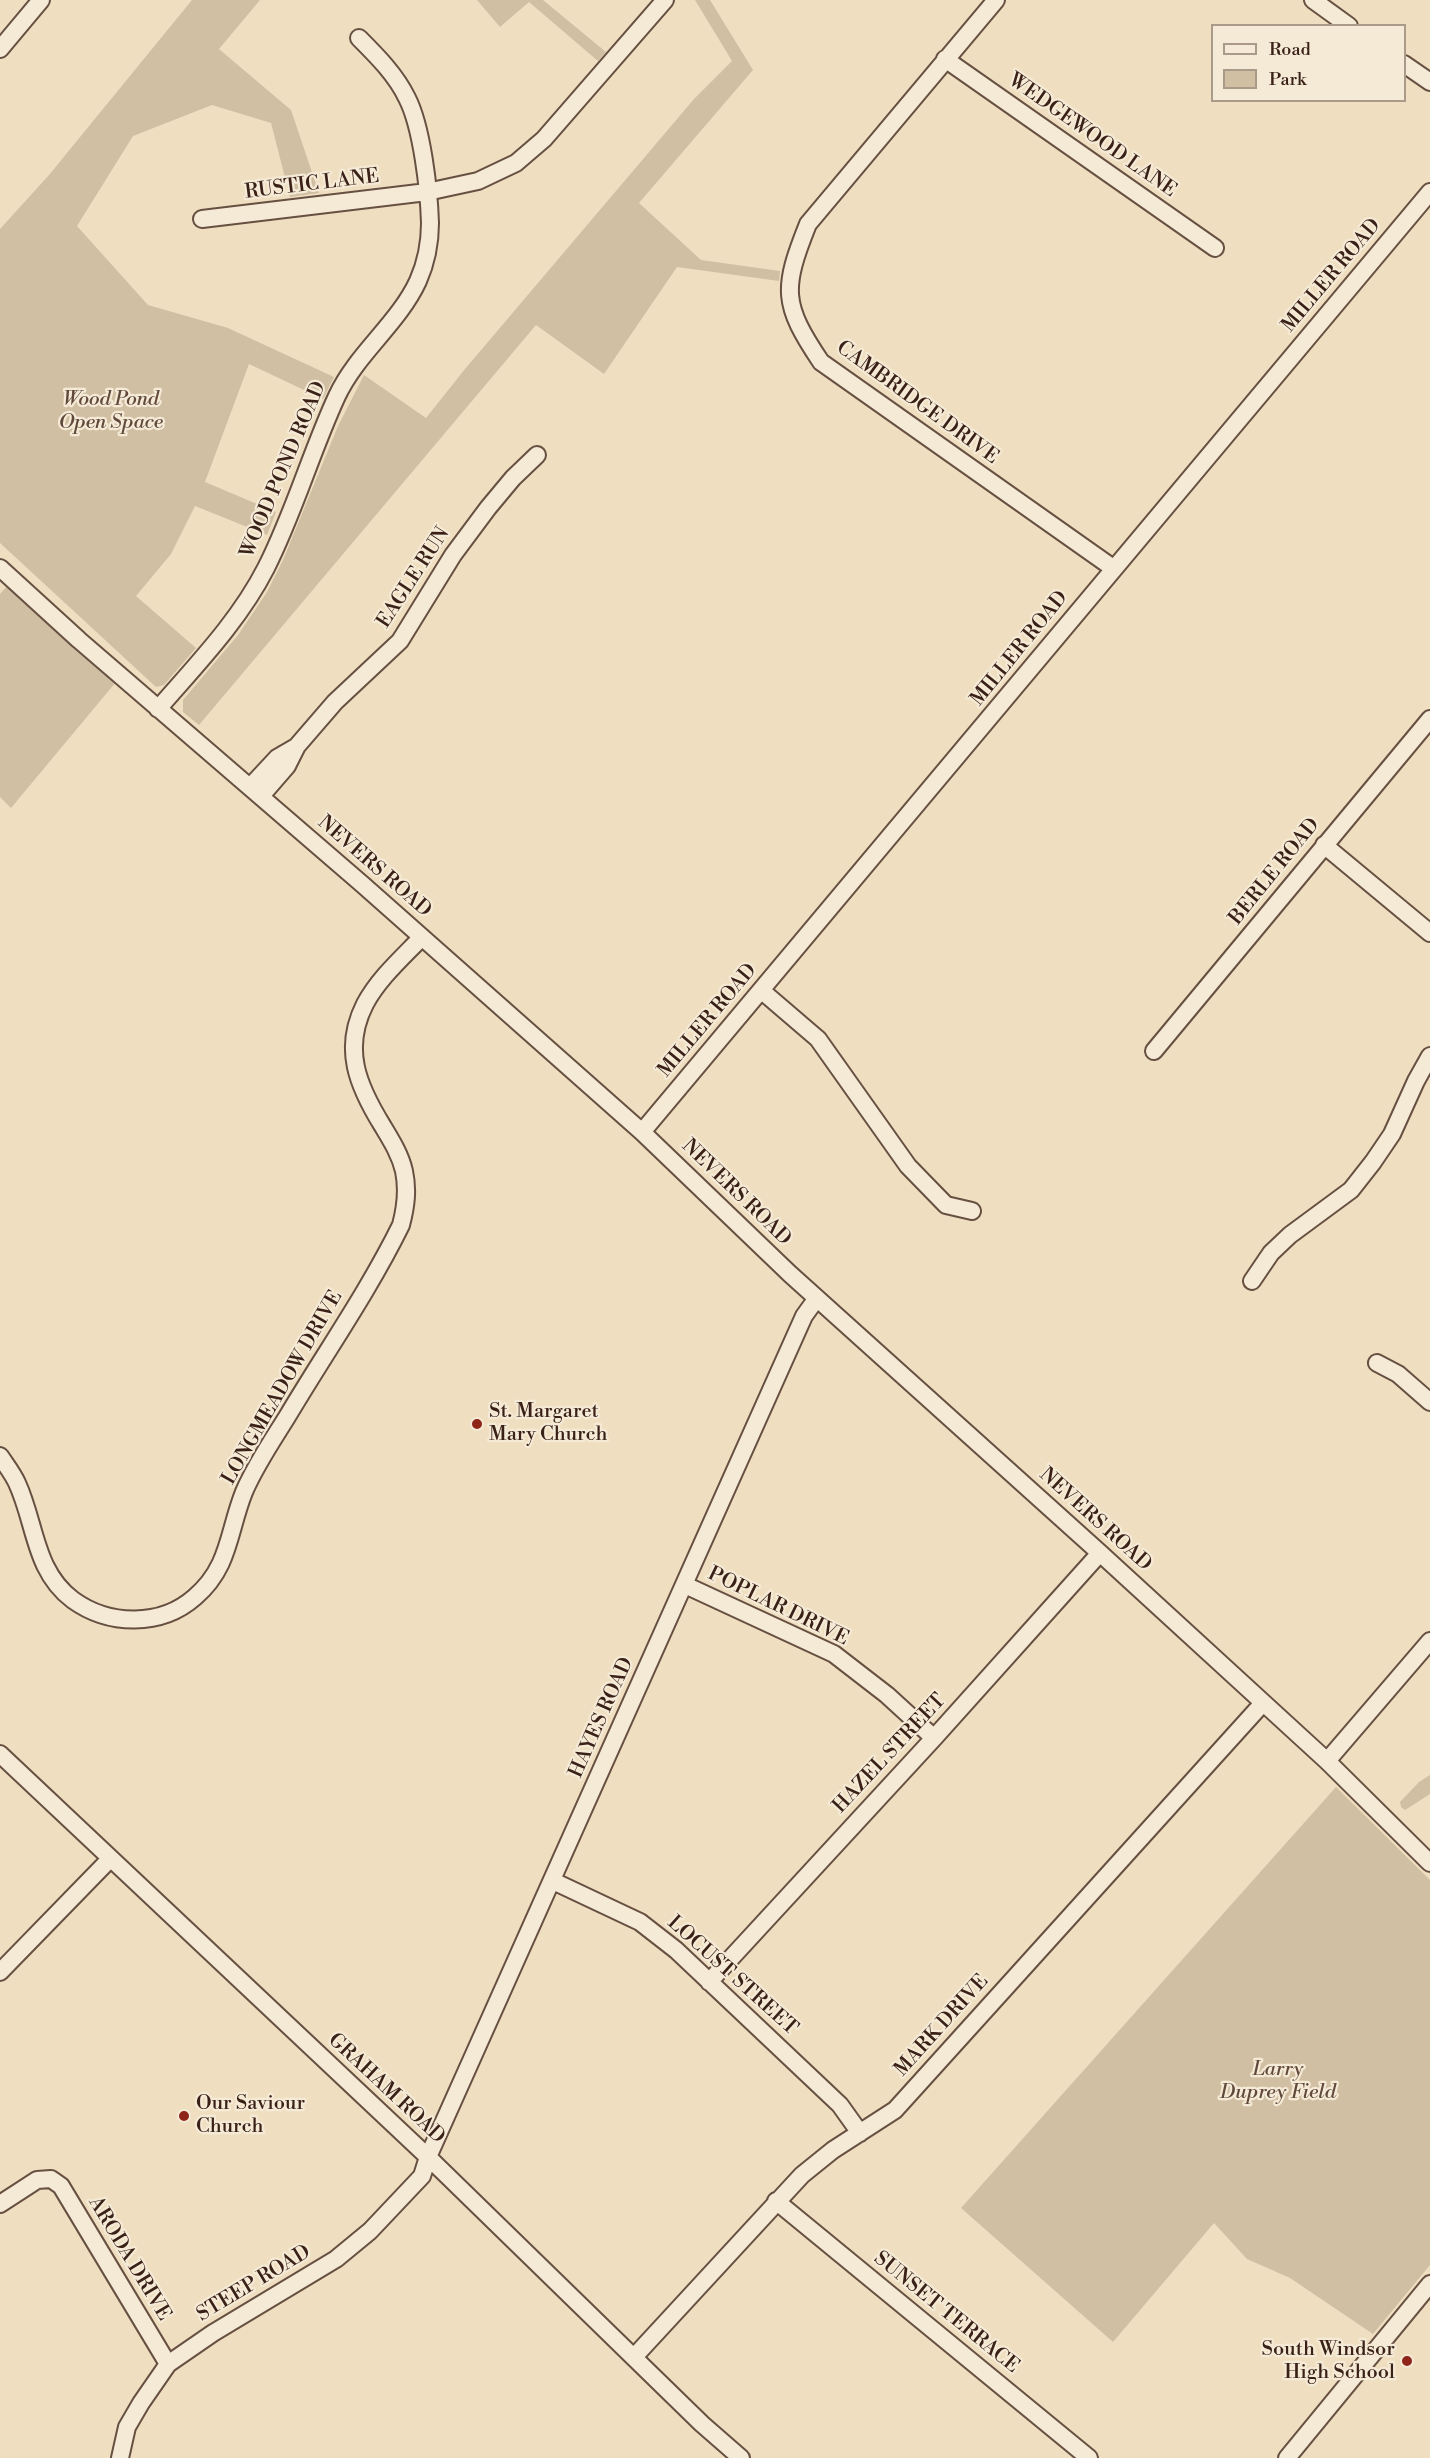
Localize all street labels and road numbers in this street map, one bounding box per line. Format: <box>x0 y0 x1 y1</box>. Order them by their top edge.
street label: WEDGEWOOD LANE <box>1003 69 1181 203</box>
street label: RUSTIC LANE <box>244 165 380 205</box>
street label: MILLER ROAD <box>1277 214 1387 338</box>
street label: CAMBRIDGE DRIVE <box>831 336 1003 470</box>
street label: WOOD POND ROAD <box>236 378 332 562</box>
street label: EAGLE RUN <box>372 523 456 633</box>
street label: MILLER ROAD <box>966 587 1074 711</box>
street label: NEVERS ROAD <box>312 811 436 923</box>
street label: BERLE ROAD <box>1225 814 1325 930</box>
street label: MILLER ROAD <box>653 959 763 1083</box>
street label: NEVERS ROAD <box>676 1135 796 1251</box>
street label: LONGMEADOW DRIVE <box>217 1287 349 1489</box>
street label: NEVERS ROAD <box>1034 1463 1156 1577</box>
street label: POPLAR DRIVE <box>704 1563 852 1651</box>
street label: HAYES ROAD <box>565 1654 639 1782</box>
street label: HAZEL STREET <box>829 1689 951 1819</box>
street label: LOCUST STREET <box>662 1911 802 2041</box>
street label: MARK DRIVE <box>890 1970 994 2082</box>
street label: GRAHAM ROAD <box>323 2029 449 2149</box>
street label: ARODA DRIVE <box>83 2193 175 2325</box>
street label: STEEP ROAD <box>193 2241 315 2327</box>
street label: SUNSET TERRACE <box>869 2247 1023 2379</box>

